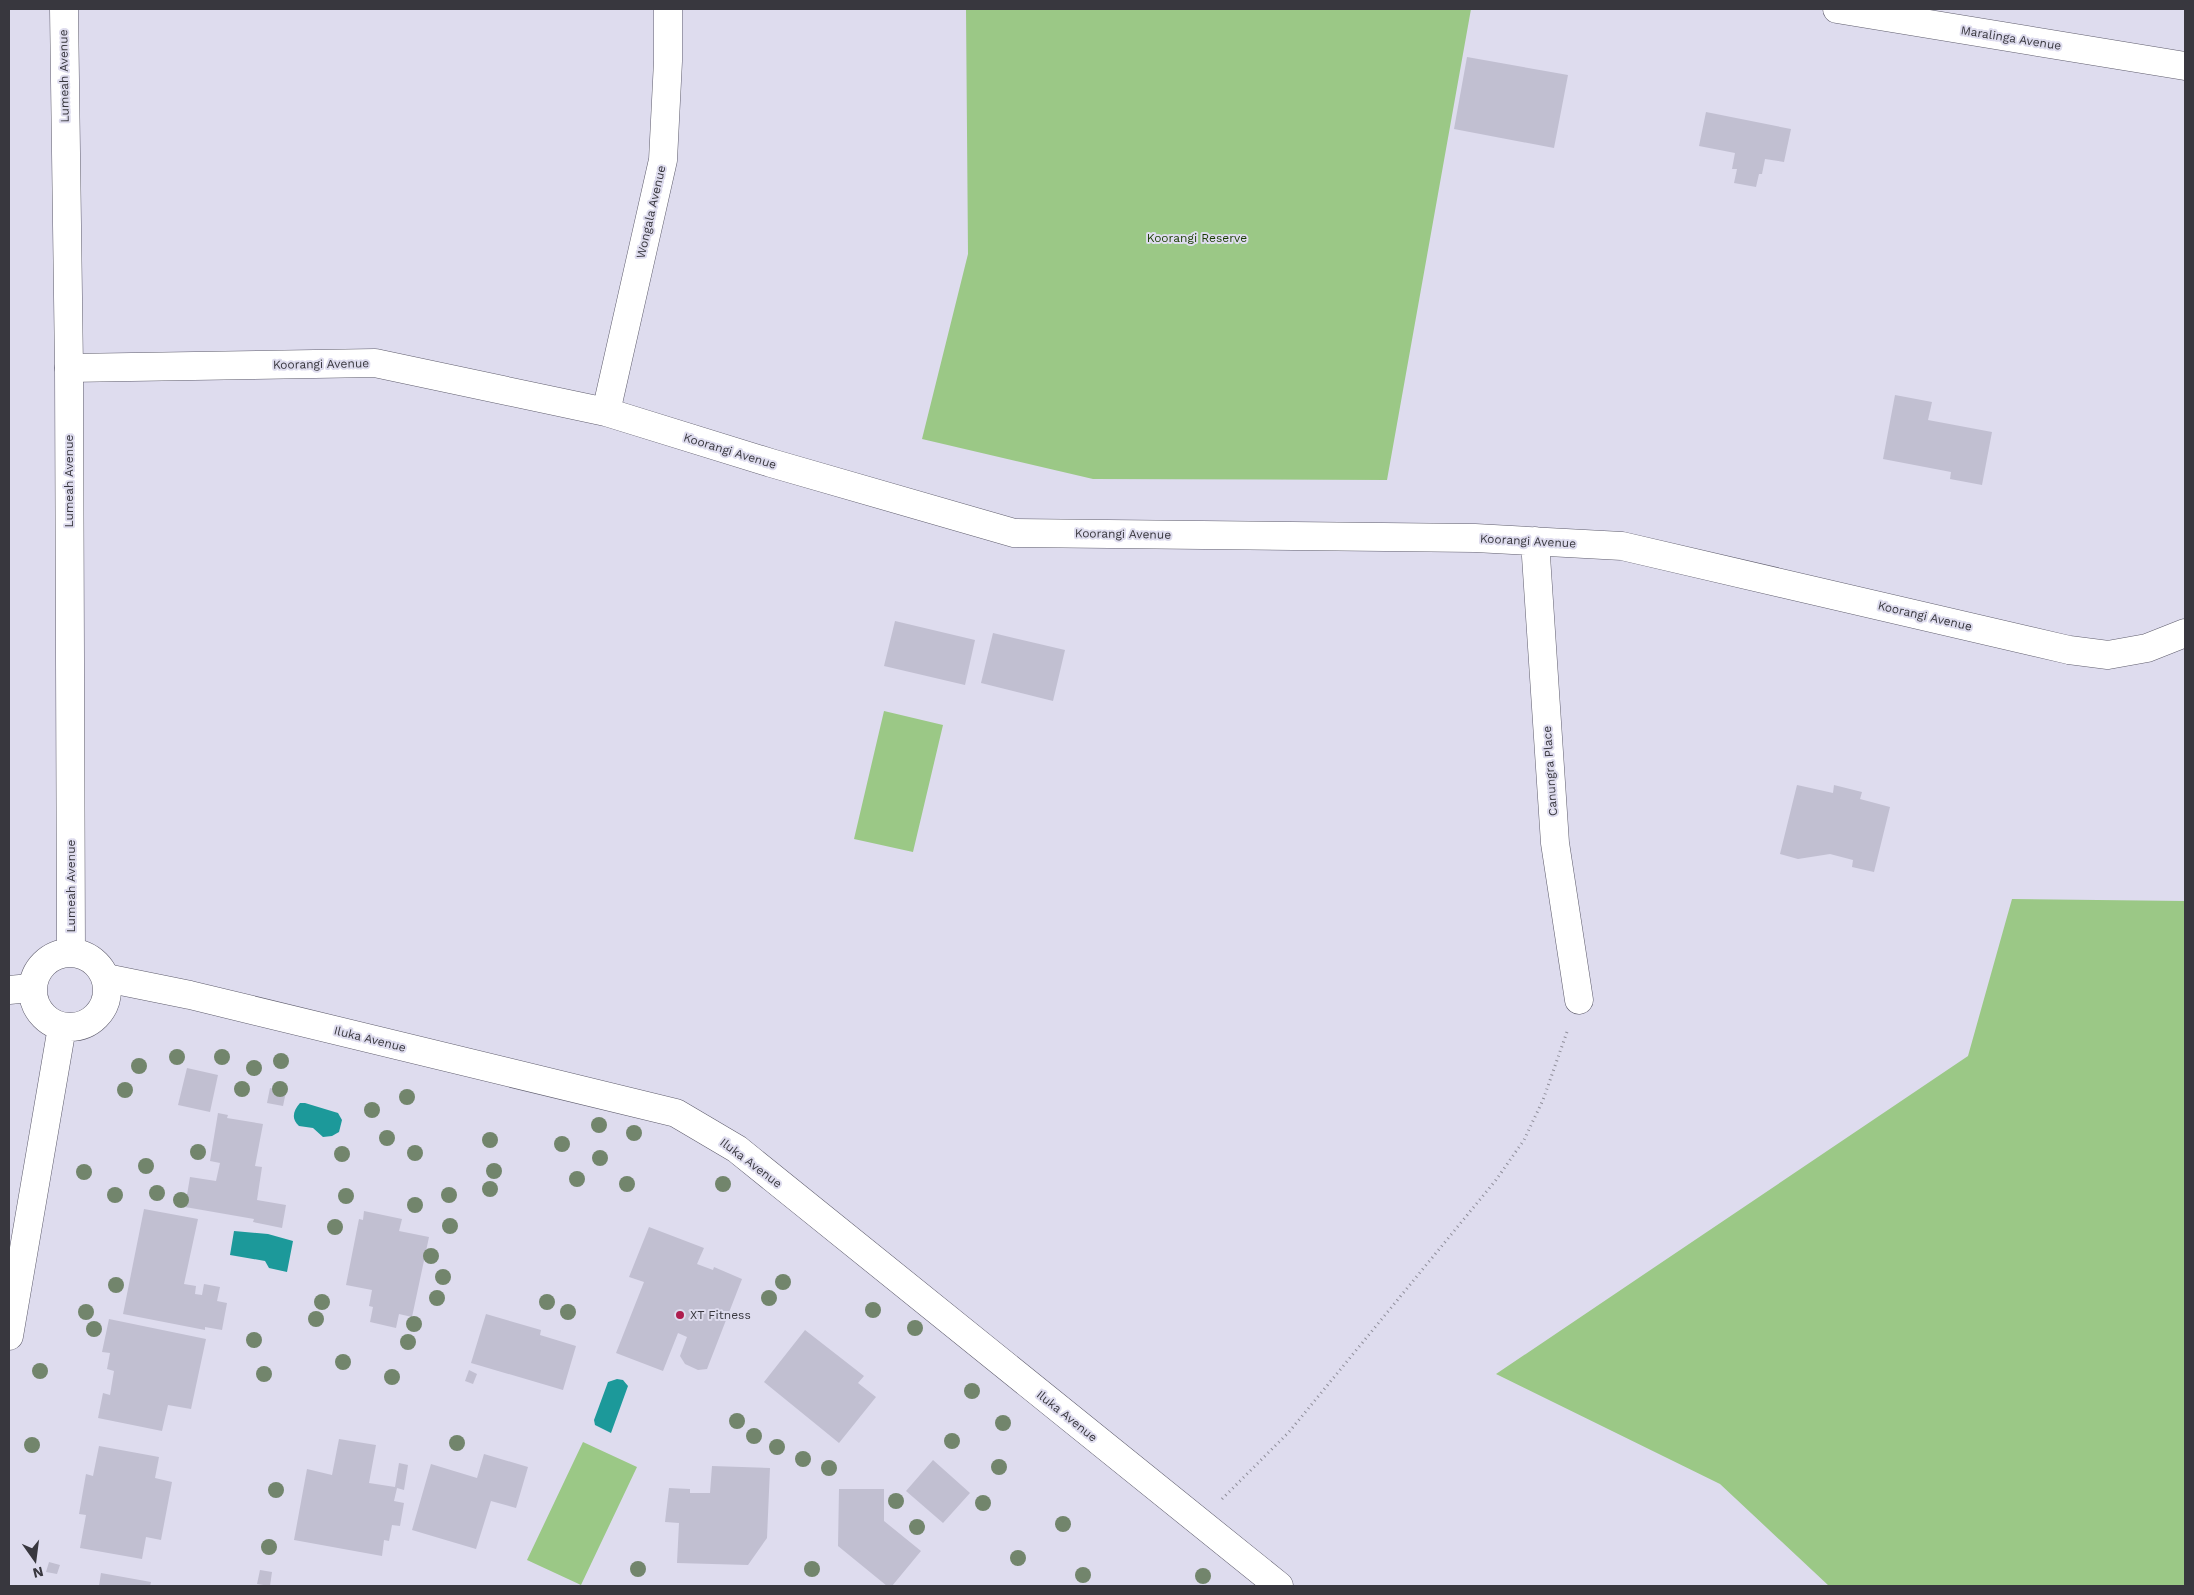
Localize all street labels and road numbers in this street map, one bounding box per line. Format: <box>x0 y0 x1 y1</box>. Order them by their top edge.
street label: Maralinga Avenue <box>1960 23 2062 53</box>
street label: Lumeah Avenue <box>56 29 72 123</box>
street label: Wongala Avenue <box>633 164 669 260</box>
street label: Koorangi Avenue <box>273 356 369 372</box>
street label: Koorangi Avenue <box>682 430 778 472</box>
street label: Lumeah Avenue <box>62 434 76 528</box>
street label: Koorangi Avenue <box>1075 526 1171 542</box>
street label: Koorangi Avenue <box>1480 531 1577 551</box>
street label: Koorangi Avenue <box>1876 598 1974 634</box>
street label: Canungra Place <box>1540 725 1560 817</box>
street label: Lumeah Avenue <box>64 839 78 933</box>
street label: Iluka Avenue <box>332 1023 408 1055</box>
street label: Iluka Avenue <box>717 1135 785 1191</box>
street label: Iluka Avenue <box>1034 1387 1100 1445</box>

